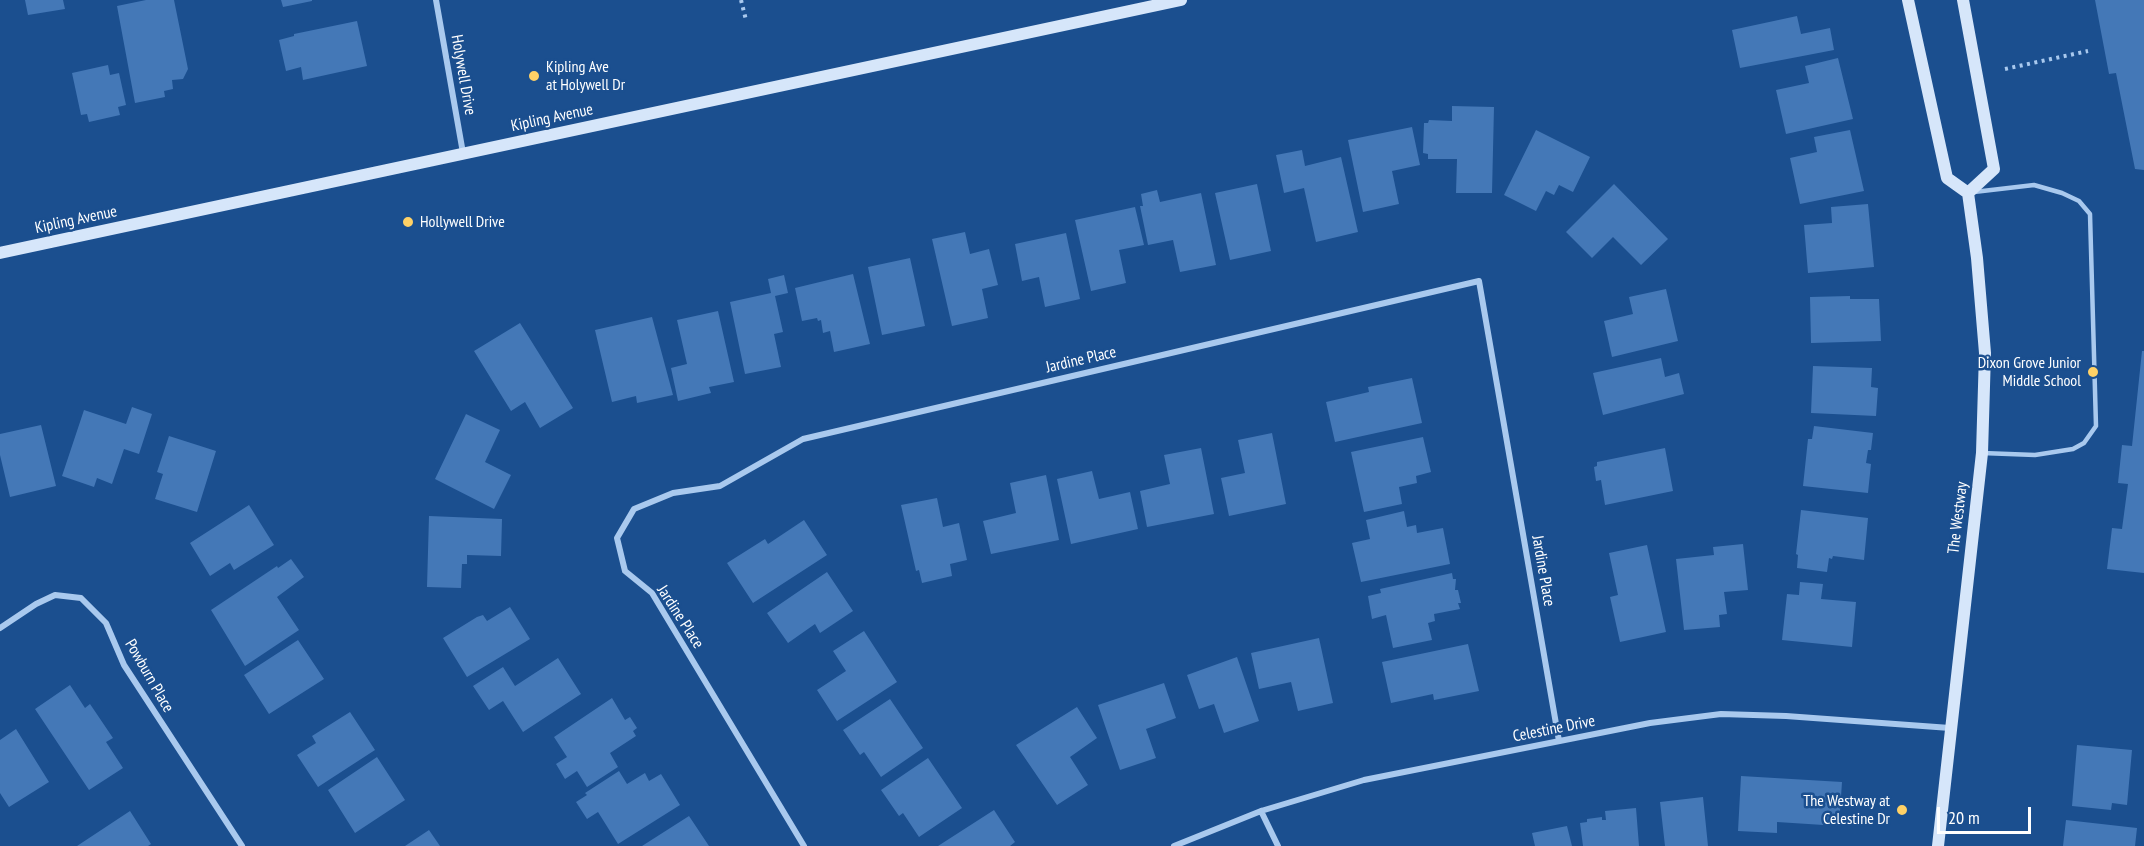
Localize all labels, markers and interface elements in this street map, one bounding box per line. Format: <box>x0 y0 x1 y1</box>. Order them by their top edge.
street label: Holywell Drive <box>446 33 480 117</box>
place label: Kipling Ave at Holywell Dr <box>546 57 625 95</box>
marker: Kipling Ave at Holywell Dr <box>527 69 541 83</box>
street label: Kipling Avenue <box>509 100 595 136</box>
street label: Kipling Avenue <box>33 202 119 238</box>
place label: Hollywell Drive <box>420 212 505 232</box>
marker: Hollywell Drive <box>401 215 415 229</box>
street label: Jardine Place <box>1044 343 1118 377</box>
place label: Dixon Grove Junior Middle School <box>1978 353 2081 391</box>
marker: Dixon Grove Junior Middle School <box>2086 365 2100 379</box>
street label: The Westway <box>1944 481 1972 555</box>
street label: Jardine Place <box>1527 534 1559 608</box>
street label: Jardine Place <box>652 582 708 652</box>
street label: Powburn Place <box>120 636 178 716</box>
street label: Celestine Drive <box>1511 712 1597 746</box>
place label: The Westway at Celestine Dr <box>1803 791 1890 829</box>
scale bar <box>1940 795 2034 833</box>
marker: The Westway at Celestine Dr <box>1895 803 1909 817</box>
text: 20 m <box>1948 806 1980 829</box>

